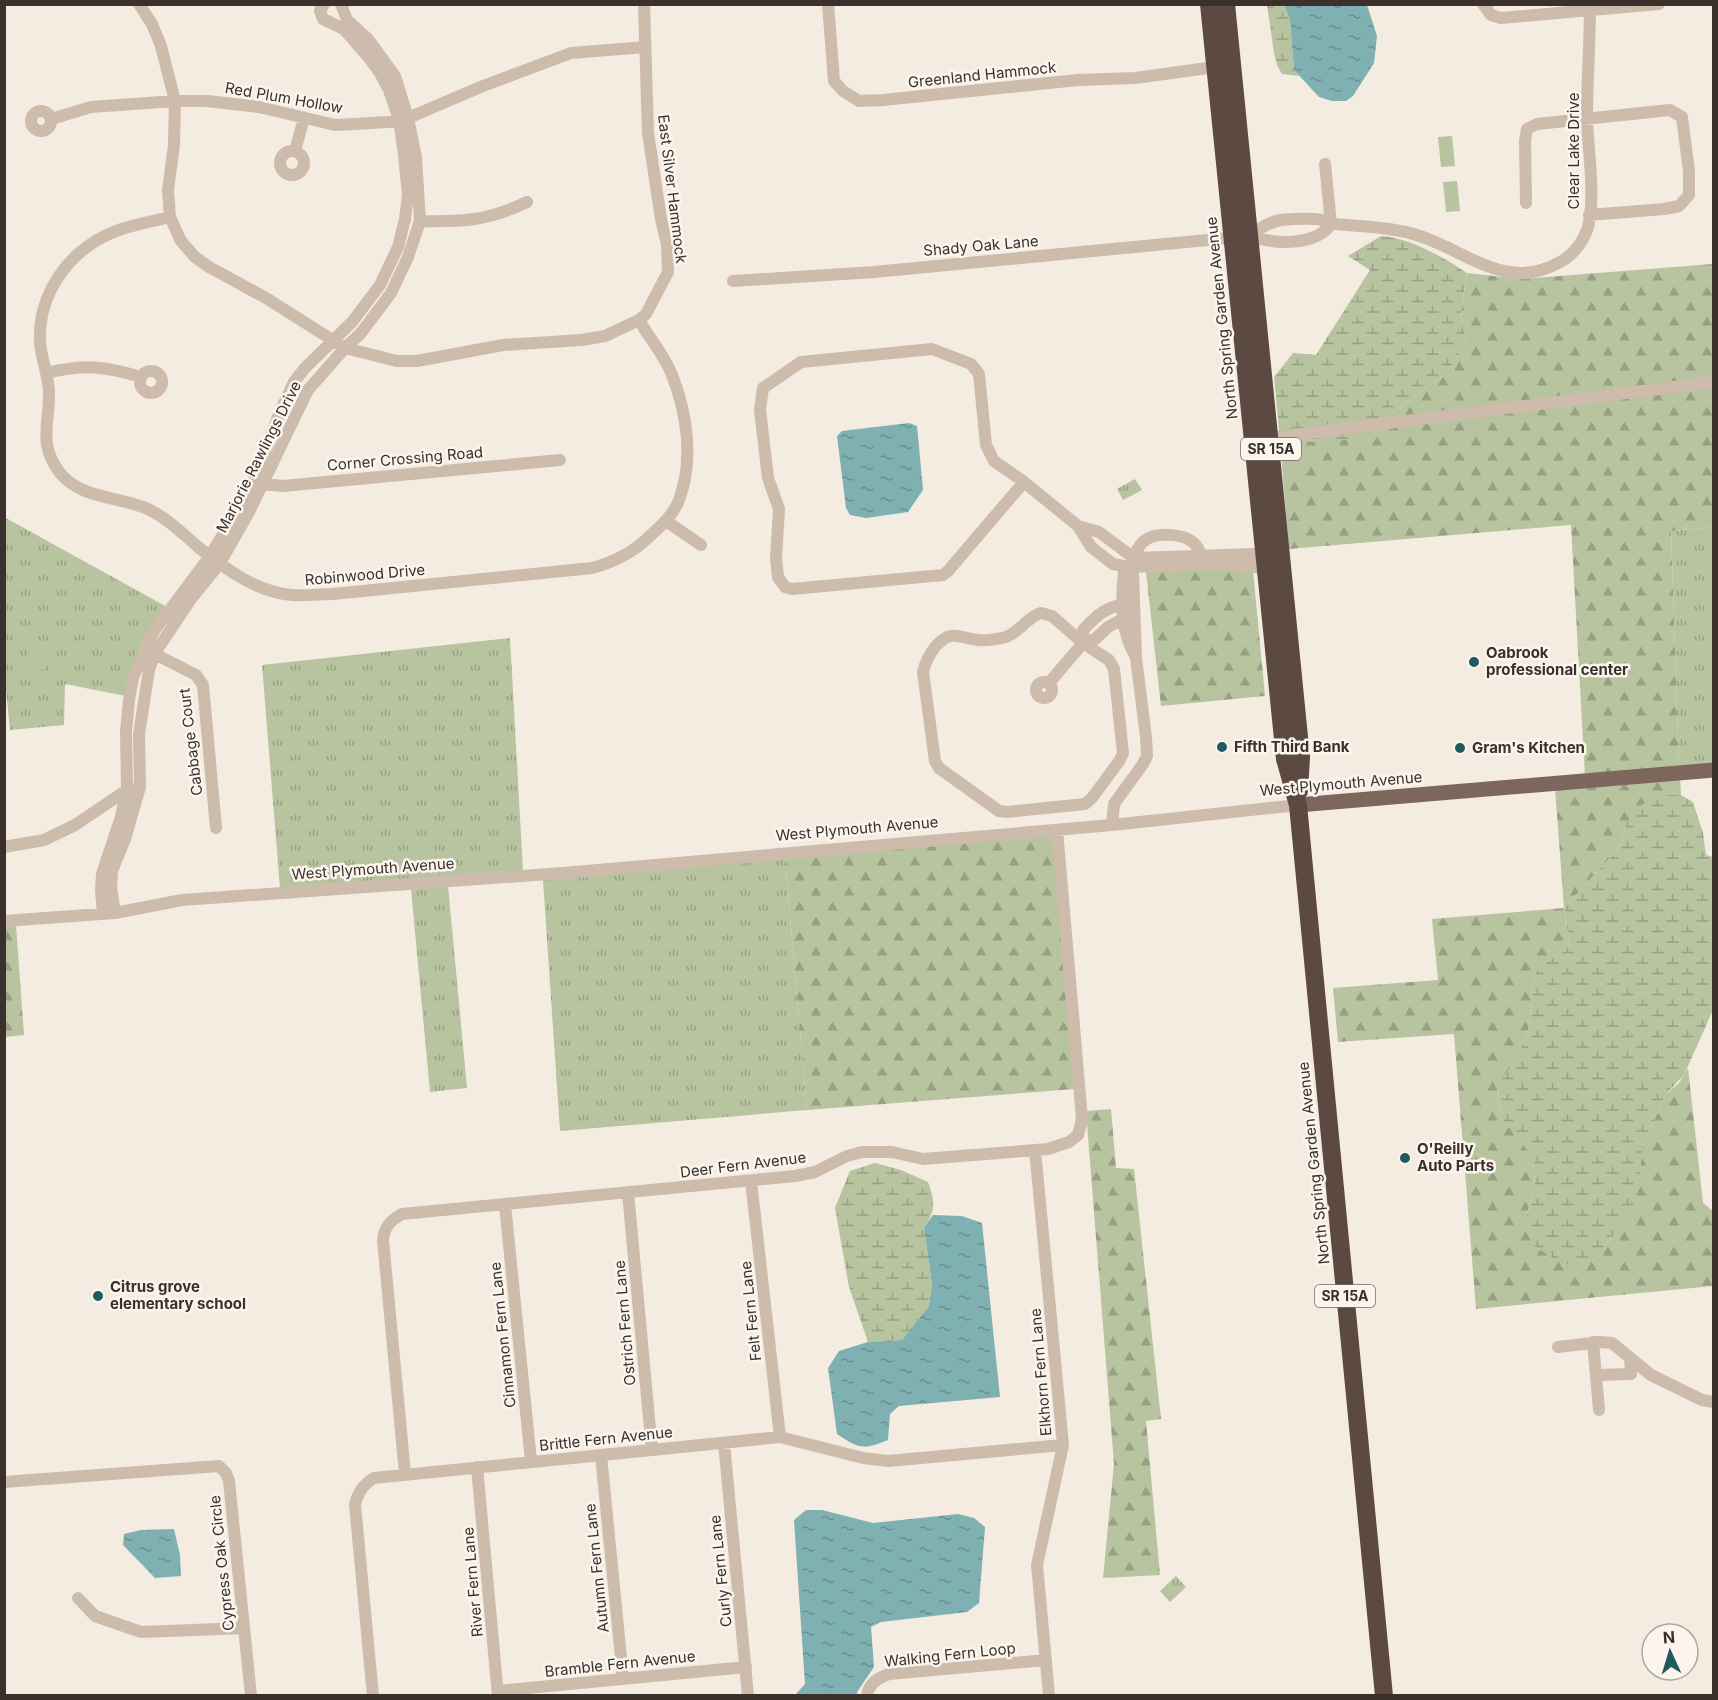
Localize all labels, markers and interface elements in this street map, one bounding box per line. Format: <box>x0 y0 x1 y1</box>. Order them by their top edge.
street label: Greenland Hammock <box>907 57 1058 92</box>
street label: Red Plum Hollow <box>224 78 345 117</box>
street label: Clear Lake Drive <box>1564 93 1583 209</box>
street label: East Silver Hammock <box>654 113 691 265</box>
street label: North Spring Garden Avenue <box>1201 216 1242 420</box>
street label: Shady Oak Lane <box>923 231 1039 260</box>
street label: Marjorie Rawlings Drive <box>212 378 305 536</box>
road number: SR 15A <box>1241 438 1301 460</box>
street label: Corner Crossing Road <box>326 442 484 475</box>
street label: Robinwood Drive <box>304 560 426 589</box>
place label: Oabrook professional center <box>1486 643 1628 679</box>
marker: Oabrook professional center <box>1467 655 1481 669</box>
street label: Cabbage Court <box>174 687 207 797</box>
place label: Fifth Third Bank <box>1234 737 1350 756</box>
place label: Gram's Kitchen <box>1472 738 1585 757</box>
marker: Fifth Third Bank <box>1215 740 1229 754</box>
marker: Gram's Kitchen <box>1453 741 1467 755</box>
street label: West Plymouth Avenue <box>1259 767 1423 800</box>
street label: West Plymouth Avenue <box>775 812 939 845</box>
street label: West Plymouth Avenue <box>291 853 455 884</box>
street label: North Spring Garden Avenue <box>1293 1061 1334 1265</box>
place label: O'Reilly Auto Parts <box>1417 1139 1494 1175</box>
street label: Deer Fern Avenue <box>679 1147 807 1182</box>
marker: O'Reilly Auto Parts <box>1398 1151 1412 1165</box>
street label: Ostrich Fern Lane <box>610 1259 639 1387</box>
street label: Felt Fern Lane <box>736 1260 765 1362</box>
street label: Cinnamon Fern Lane <box>485 1261 520 1409</box>
place label: Citrus grove elementary school <box>110 1277 246 1313</box>
road number: SR 15A <box>1315 1285 1375 1307</box>
marker: Citrus grove elementary school <box>91 1289 105 1303</box>
street label: Elkhorn Fern Lane <box>1025 1307 1056 1437</box>
street label: Brittle Fern Avenue <box>538 1422 674 1455</box>
street label: Cypress Oak Circle <box>205 1494 238 1632</box>
street label: Autumn Fern Lane <box>580 1503 613 1634</box>
street label: Curly Fern Lane <box>705 1514 736 1628</box>
street label: River Fern Lane <box>458 1526 487 1638</box>
north arrow <box>1640 1622 1700 1682</box>
text: N <box>1662 1627 1676 1647</box>
street label: Walking Fern Loop <box>883 1638 1017 1671</box>
street label: Bramble Fern Avenue <box>544 1646 696 1681</box>

